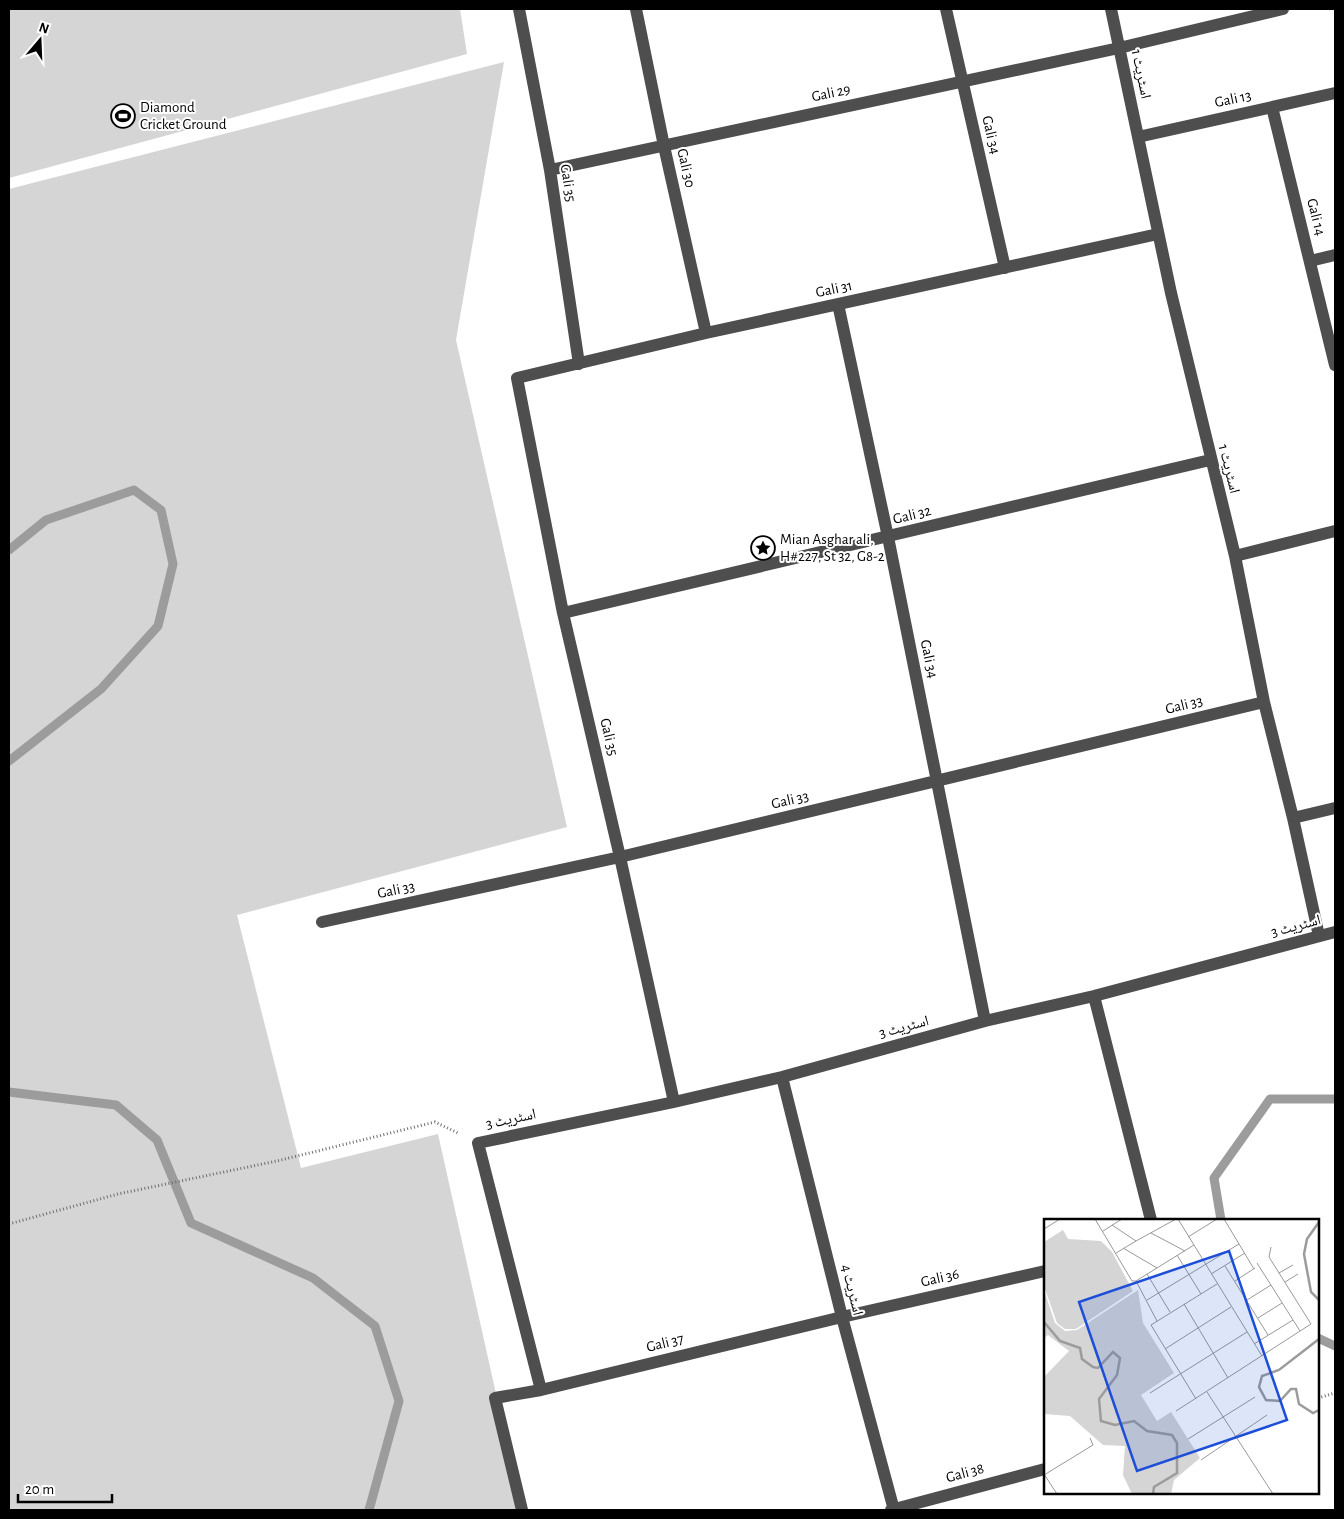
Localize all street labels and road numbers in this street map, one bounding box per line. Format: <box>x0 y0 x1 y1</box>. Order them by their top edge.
street label: اسٹریٹ 1 <box>1127 48 1154 100</box>
street label: Gali 29 <box>810 82 852 104</box>
street label: Gali 13 <box>1213 88 1253 110</box>
street label: Gali 34 <box>979 114 1003 156</box>
street label: Gali 30 <box>674 147 698 189</box>
street label: Gali 35 <box>558 163 578 203</box>
street label: Gali 14 <box>1304 197 1328 237</box>
street label: Gali 31 <box>814 278 854 300</box>
street label: اسٹریٹ 1 <box>1215 443 1242 495</box>
street label: Gali 32 <box>891 503 933 527</box>
street label: Gali 34 <box>918 638 940 680</box>
street label: Gali 33 <box>1164 693 1204 717</box>
street label: Gali 35 <box>597 717 621 757</box>
street label: Gali 33 <box>770 788 810 812</box>
street label: Gali 33 <box>376 879 416 901</box>
street label: اسٹریٹ 3 <box>1269 912 1323 941</box>
street label: اسٹریٹ 3 <box>877 1013 931 1042</box>
street label: اسٹریٹ 3 <box>485 1106 538 1133</box>
street label: اسٹریٹ 4 <box>837 1263 866 1317</box>
street label: Gali 36 <box>919 1266 961 1290</box>
street label: Gali 37 <box>645 1331 685 1355</box>
street label: Gali 38 <box>944 1461 986 1485</box>

